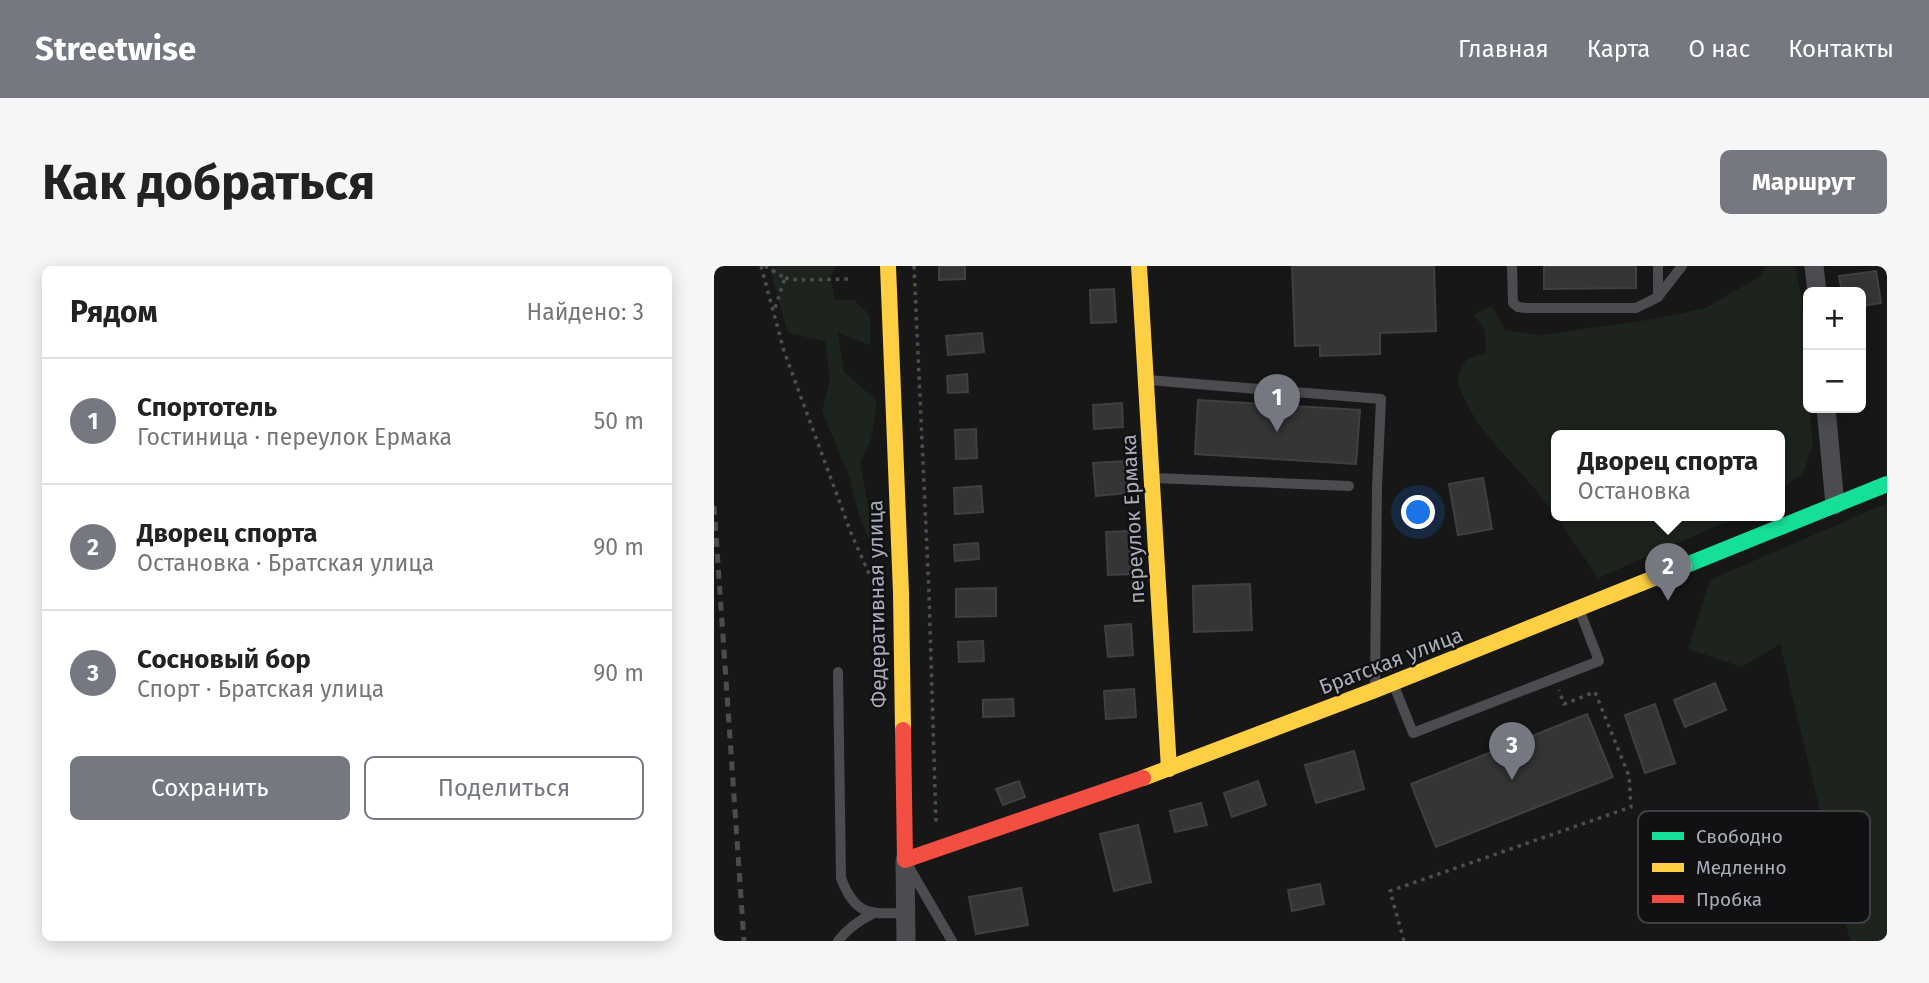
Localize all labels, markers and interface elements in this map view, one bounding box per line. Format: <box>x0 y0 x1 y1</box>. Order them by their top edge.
text: Streetwise <box>35 29 196 69</box>
text: Главная <box>1458 35 1549 63</box>
text: Карта <box>1587 35 1650 63</box>
text: О нас <box>1688 35 1750 63</box>
text: Контакты <box>1788 35 1894 63</box>
button: Маршрут <box>1720 150 1887 214</box>
text: Как добраться <box>42 153 375 212</box>
map controls <box>1803 287 1866 413</box>
button: + <box>1803 287 1866 350</box>
text: Рядом <box>70 294 158 330</box>
text: Найдено: 3 <box>527 298 644 326</box>
button: − <box>1803 350 1866 413</box>
pin: 1 <box>1254 374 1300 432</box>
text: Спортотель <box>137 392 277 423</box>
text: 1 <box>88 407 98 435</box>
text: 50 m <box>594 407 644 435</box>
text: Гостиница · переулок Ермака <box>137 423 452 451</box>
popup <box>1551 430 1785 521</box>
street label: переулок Ермака <box>1116 434 1150 604</box>
text: Дворец спорта <box>1578 446 1758 477</box>
text: Остановка <box>1578 477 1691 505</box>
your location <box>1401 495 1435 529</box>
street label: Федеративная улица <box>862 500 892 708</box>
text: Дворец спорта <box>137 518 317 549</box>
text: 2 <box>87 533 99 561</box>
text: 90 m <box>593 533 644 561</box>
pin: 2 <box>1645 543 1691 601</box>
text: Остановка · Братская улица <box>137 549 434 577</box>
street label: Братская улица <box>1315 622 1467 700</box>
text: Сосновый бор <box>137 644 311 675</box>
text: 3 <box>87 659 99 687</box>
text: 90 m <box>593 659 644 687</box>
text: Спорт · Братская улица <box>137 675 384 703</box>
pin: 3 <box>1489 722 1535 780</box>
button: Сохранить <box>70 756 350 820</box>
button: Поделиться <box>364 756 644 820</box>
legend <box>1638 811 1870 923</box>
text: Свободно <box>1696 825 1783 848</box>
text: Медленно <box>1696 856 1787 879</box>
text: Пробка <box>1696 888 1762 911</box>

